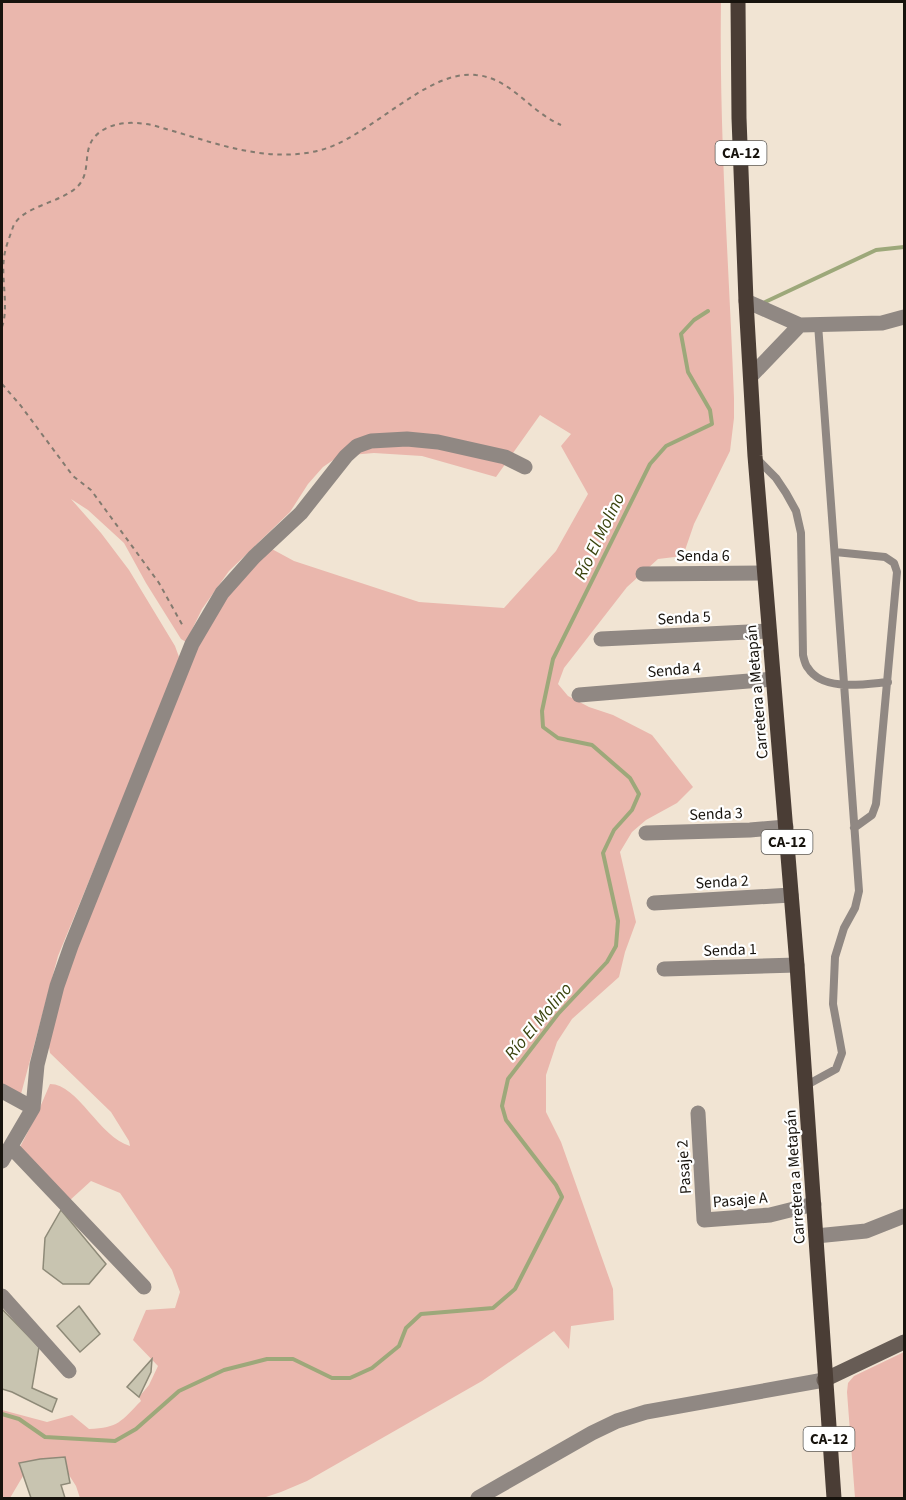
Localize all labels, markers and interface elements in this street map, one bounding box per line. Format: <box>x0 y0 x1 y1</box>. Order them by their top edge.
road number: CA-12 <box>716 141 766 165</box>
water label: Río El Molino <box>568 489 631 584</box>
street label: Senda 6 <box>676 545 730 567</box>
street label: Senda 5 <box>657 606 711 630</box>
street label: Carretera a Metapán <box>740 624 774 760</box>
street label: Senda 4 <box>647 657 702 683</box>
street label: Senda 3 <box>689 802 743 826</box>
road number: CA-12 <box>762 830 812 854</box>
street label: Senda 2 <box>695 870 749 894</box>
street label: Senda 1 <box>703 938 757 962</box>
water label: Río El Molino <box>499 977 578 1065</box>
street label: Carretera a Metapán <box>779 1109 811 1245</box>
street label: Pasaje 2 <box>671 1139 697 1195</box>
street label: Pasaje A <box>712 1187 769 1213</box>
road number: CA-12 <box>804 1427 854 1451</box>

